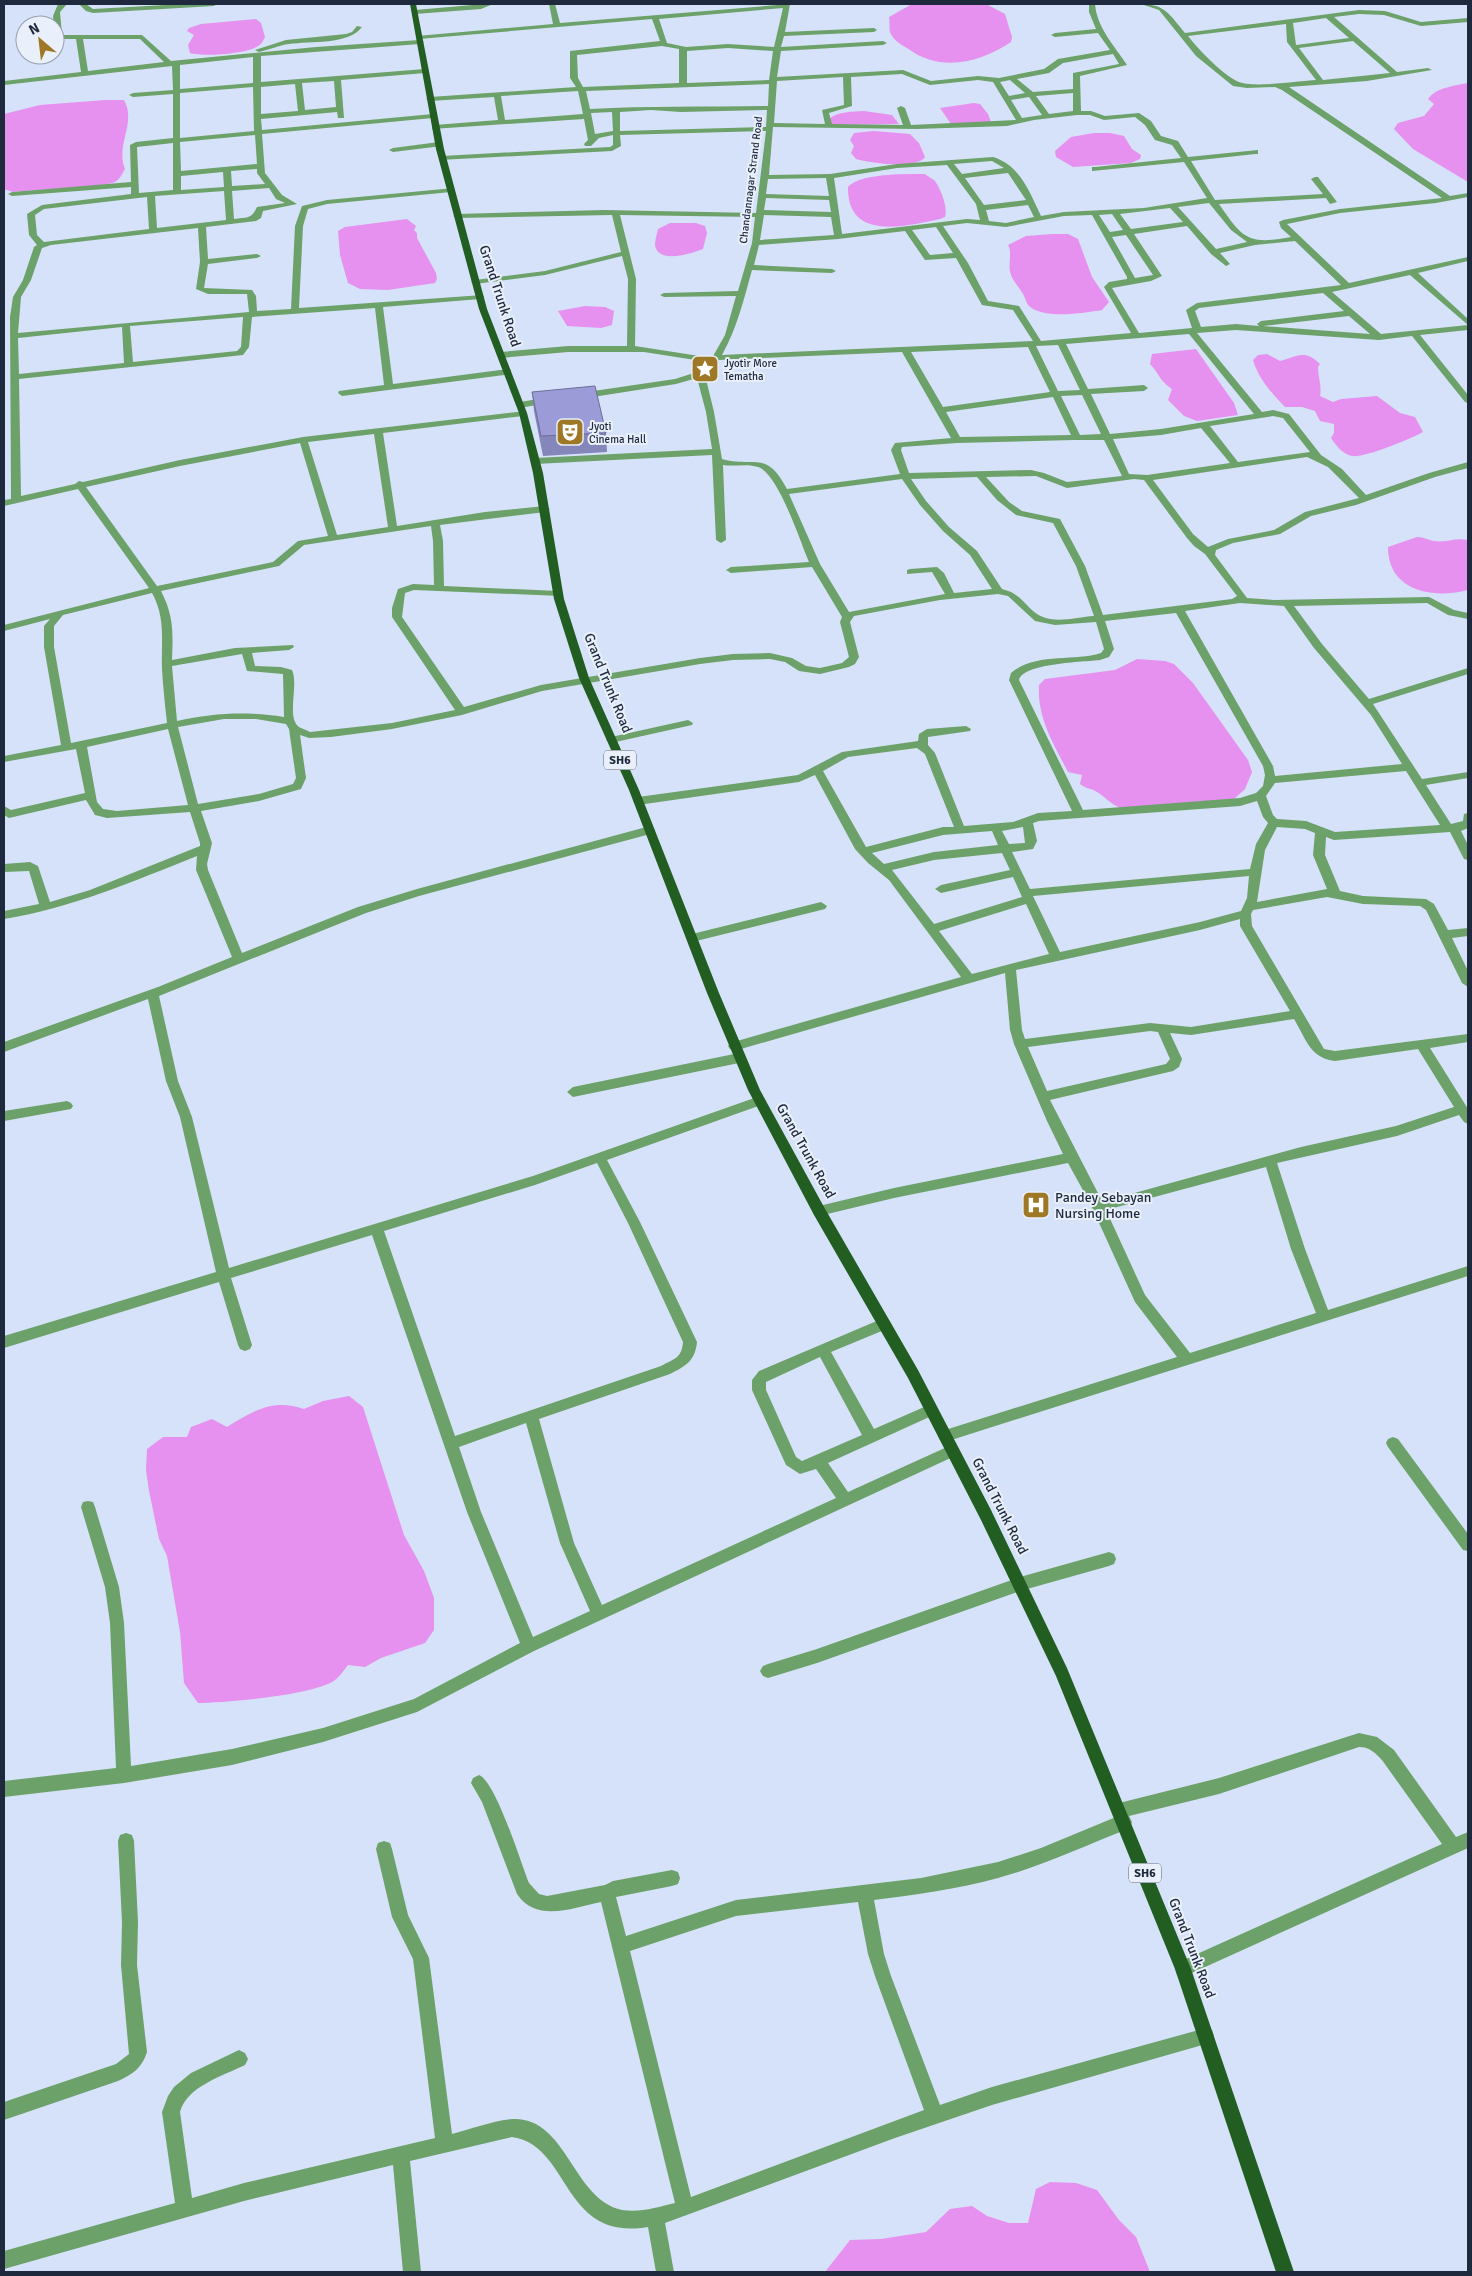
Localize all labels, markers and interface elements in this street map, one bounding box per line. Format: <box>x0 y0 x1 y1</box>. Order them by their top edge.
north arrow <box>15 15 65 65</box>
text: N <box>26 19 42 39</box>
street label: Chandannagar Strand Road <box>737 115 765 244</box>
street label: Grand Trunk Road <box>476 243 524 349</box>
place icon: Jyotir More Tematha <box>690 354 720 384</box>
place label: Jyotir More Tematha <box>724 357 777 383</box>
theatre icon: Jyoti Cinema Hall <box>555 417 585 447</box>
place label: Jyoti Cinema Hall <box>589 420 646 446</box>
street label: Grand Trunk Road <box>580 631 636 735</box>
road number: SH6 <box>604 750 636 770</box>
street label: Grand Trunk Road <box>773 1101 839 1201</box>
place label: Pandey Sebayan Nursing Home <box>1055 1189 1151 1222</box>
hospital icon: Pandey Sebayan Nursing Home <box>1021 1190 1051 1220</box>
street label: Grand Trunk Road <box>968 1455 1032 1557</box>
road number: SH6 <box>1129 1864 1161 1882</box>
street label: Grand Trunk Road <box>1165 1895 1219 2001</box>

